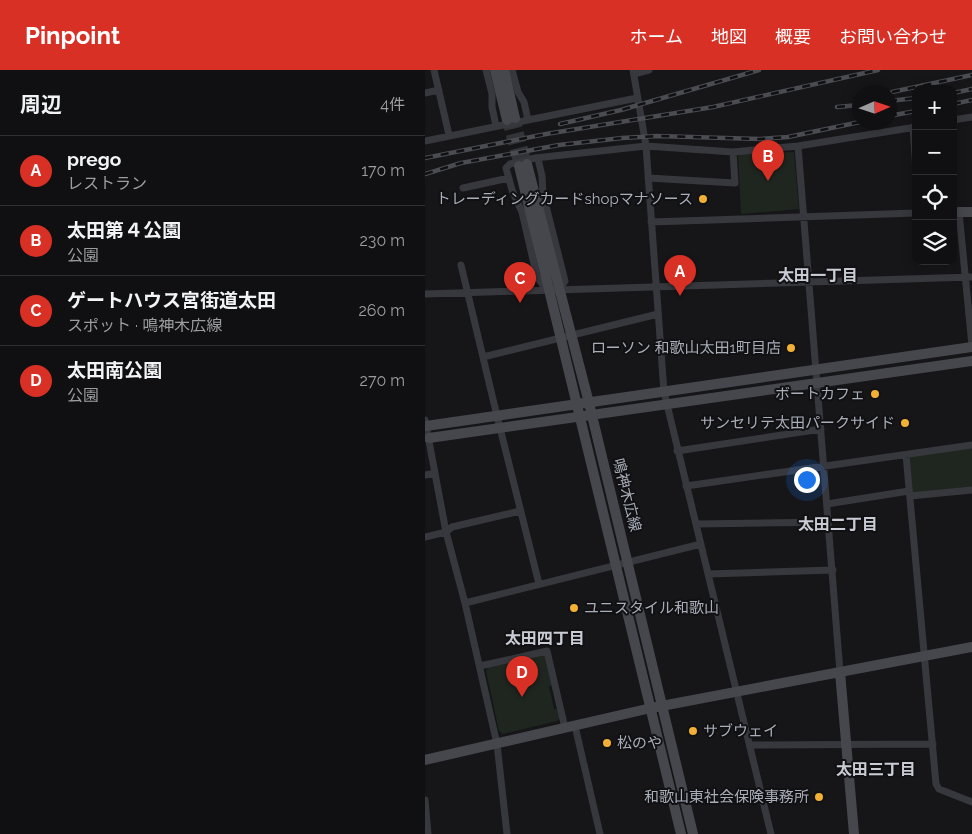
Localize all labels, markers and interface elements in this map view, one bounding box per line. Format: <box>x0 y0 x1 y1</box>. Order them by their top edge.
text: Pinpoint <box>25 21 120 50</box>
text: ホーム <box>630 26 683 47</box>
text: 地図 <box>711 26 747 47</box>
text: 概要 <box>775 26 811 47</box>
text: お問い合わせ <box>839 26 947 47</box>
north arrow <box>852 85 897 130</box>
map controls <box>912 85 957 265</box>
button: + <box>912 85 957 130</box>
text: 周辺 <box>20 92 62 117</box>
text: 4件 <box>380 95 405 114</box>
button: − <box>912 130 957 175</box>
pin: B <box>752 140 784 181</box>
text: prego <box>67 148 121 170</box>
text: A <box>31 161 41 180</box>
text: 170 m <box>361 161 405 180</box>
text: レストラン <box>67 174 147 193</box>
button: locate <box>912 175 957 220</box>
place label: トレーディングカードshopマナソース <box>436 190 693 208</box>
marker: トレーディングカードshopマナソース <box>697 193 709 205</box>
text: 太田第４公園 <box>67 219 181 241</box>
button: layers <box>912 220 957 265</box>
text: B <box>31 231 41 250</box>
text: 230 m <box>360 231 405 250</box>
text: 公園 <box>67 246 99 265</box>
pin: A <box>664 255 696 296</box>
pin: C <box>504 262 536 303</box>
district label: 太田一丁目 <box>778 266 858 285</box>
text: ゲートハウス宮街道太田 <box>67 289 276 311</box>
text: C <box>31 301 41 320</box>
text: 260 m <box>358 301 405 320</box>
text: スポット · 鳴神木広線 <box>67 316 222 335</box>
place label: ローソン 和歌山太田1町目店 <box>591 339 781 357</box>
marker: ローソン 和歌山太田1町目店 <box>785 342 797 354</box>
text: 太田南公園 <box>67 359 162 381</box>
text: D <box>30 371 42 390</box>
text: 270 m <box>360 371 405 390</box>
place label: ボートカフェ <box>775 385 865 403</box>
text: 公園 <box>67 386 99 405</box>
marker: ボートカフェ <box>869 388 881 400</box>
place label: サンセリテ太田パークサイド <box>700 414 895 432</box>
marker: サンセリテ太田パークサイド <box>899 417 911 429</box>
street label: 鳴神木広線 <box>609 456 645 534</box>
your location <box>794 467 820 493</box>
district label: 太田二丁目 <box>798 515 878 534</box>
place label: ユニスタイル和歌山 <box>584 599 719 617</box>
marker: ユニスタイル和歌山 <box>568 602 580 614</box>
district label: 太田四丁目 <box>505 629 585 648</box>
pin: D <box>506 656 538 697</box>
place label: サブウェイ <box>703 722 778 740</box>
marker: サブウェイ <box>687 725 699 737</box>
place label: 松のや <box>617 734 662 752</box>
marker: 松のや <box>601 737 613 749</box>
district label: 太田三丁目 <box>836 760 916 779</box>
place label: 和歌山東社会保険事務所 <box>644 788 809 806</box>
marker: 和歌山東社会保険事務所 <box>813 791 825 803</box>

